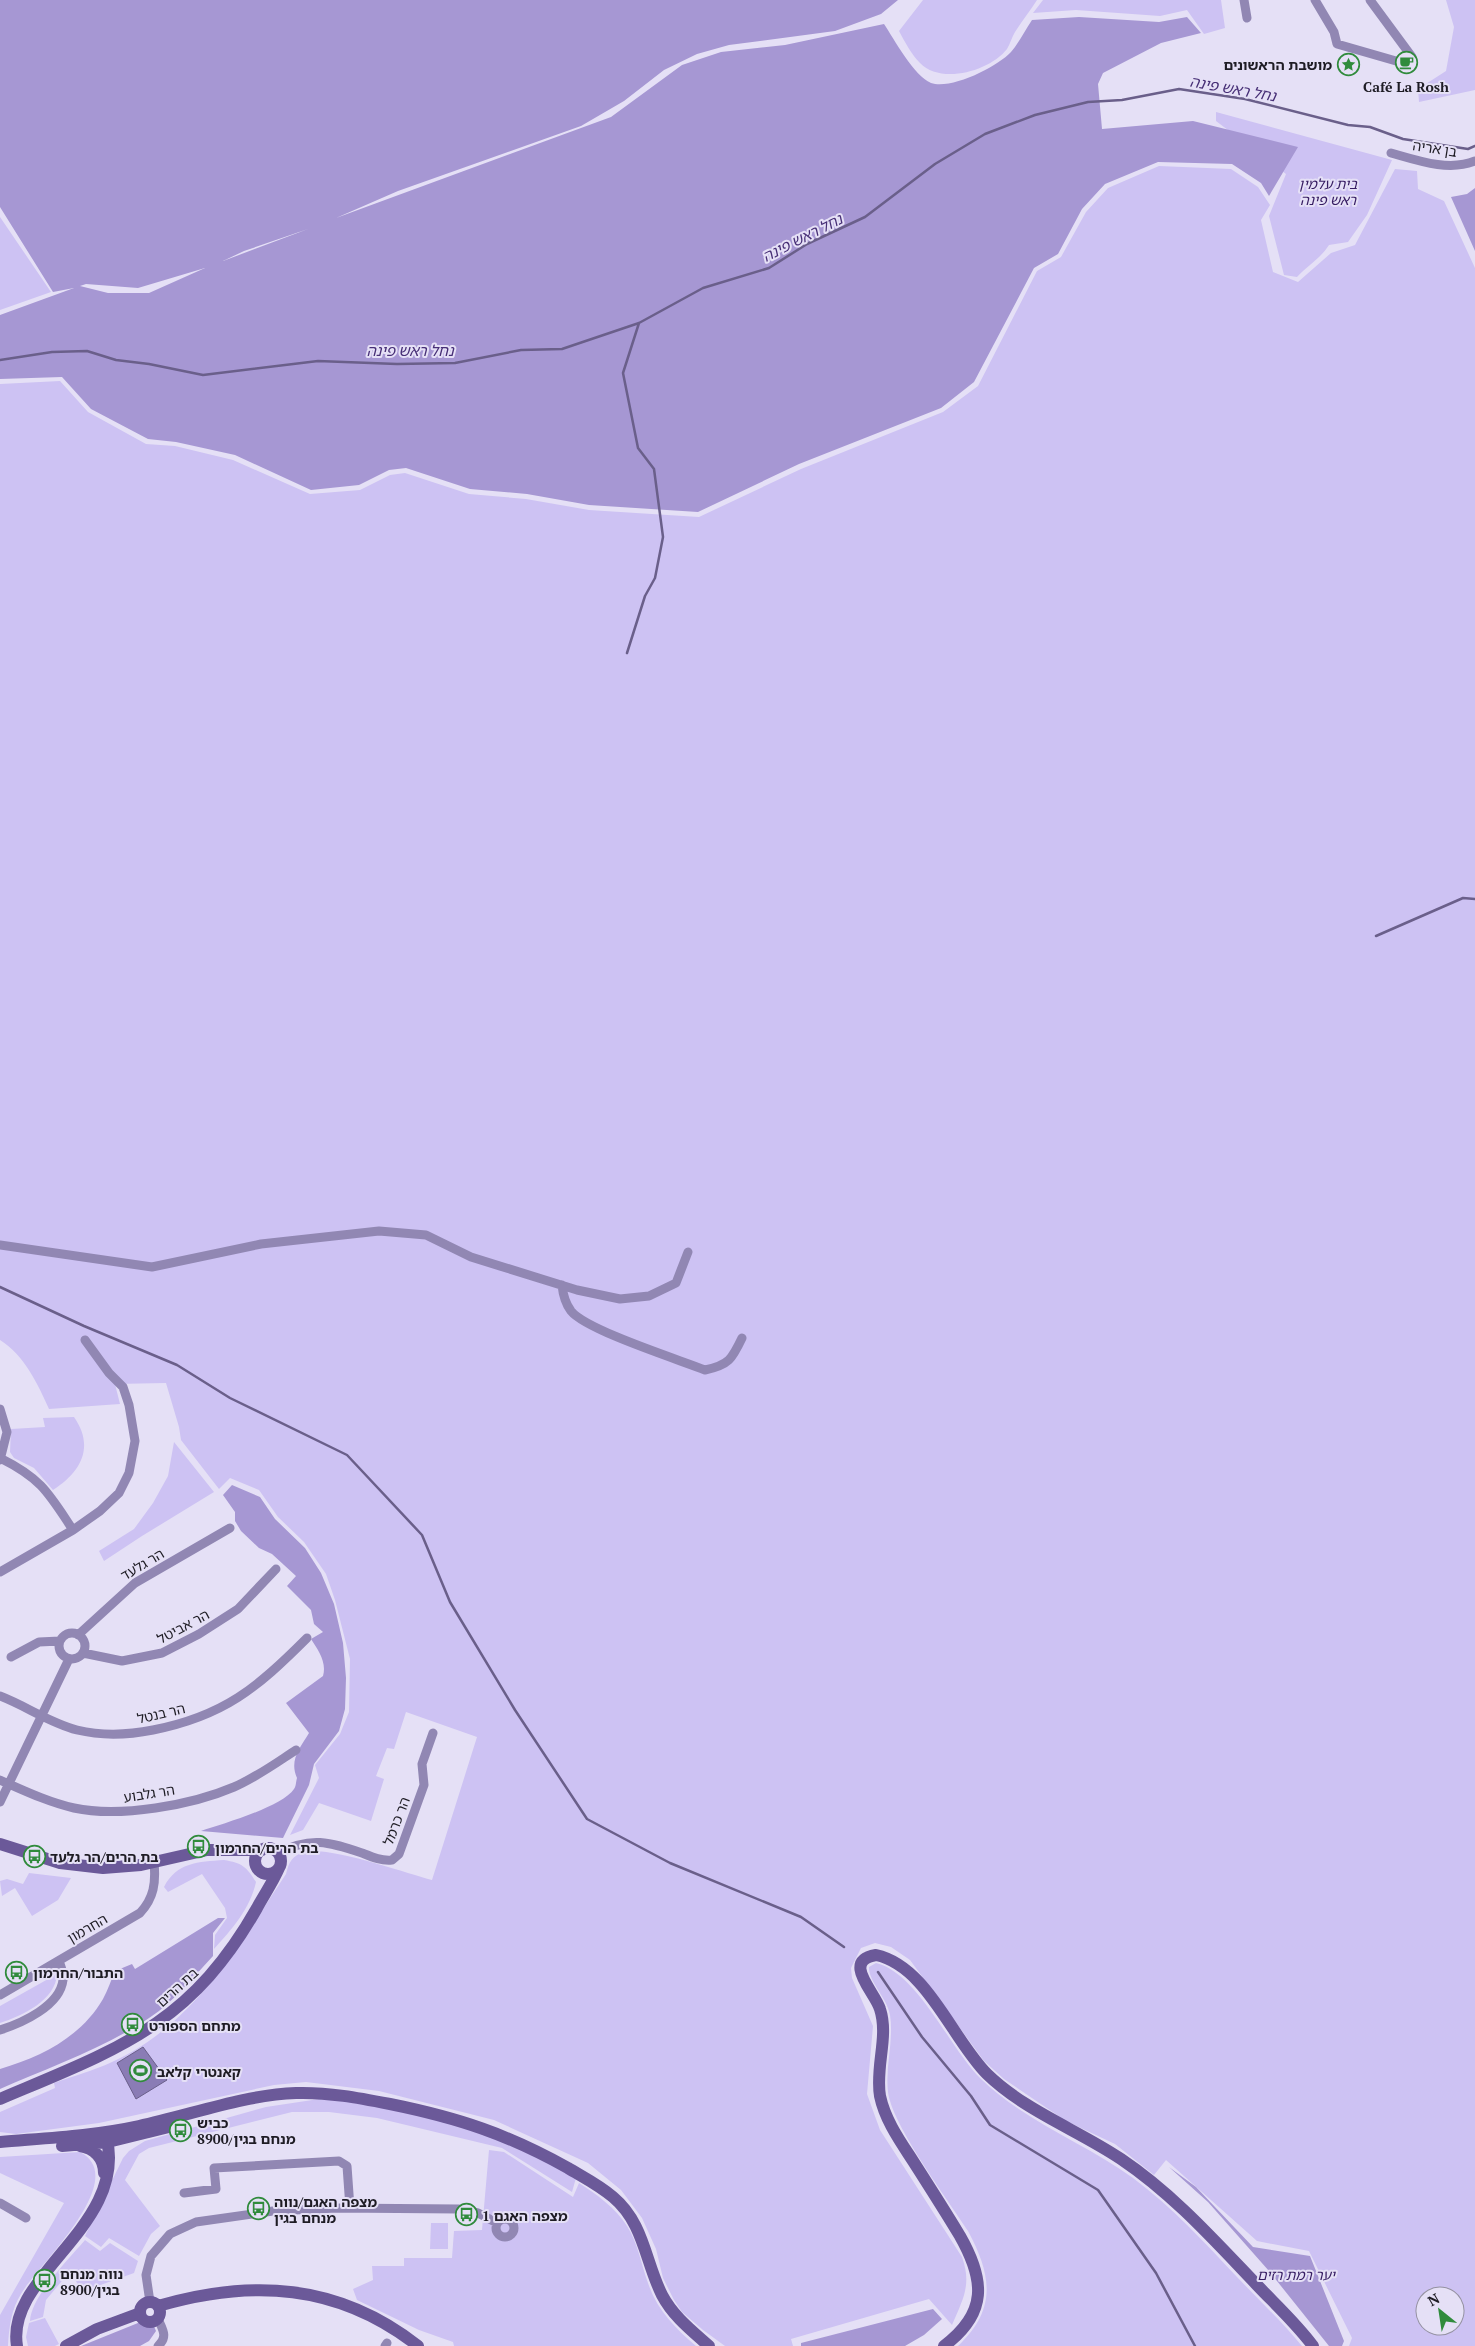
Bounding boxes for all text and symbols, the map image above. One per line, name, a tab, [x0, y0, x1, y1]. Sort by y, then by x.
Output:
cafe icon: Café La Rosh	[1394, 51, 1418, 75]
place icon: מושבת הראשונים	[1336, 52, 1360, 76]
place label: מושבת הראשונים	[1223, 55, 1332, 74]
water label: נחל ראש פינה	[1188, 71, 1279, 106]
place label: Café La Rosh	[1363, 77, 1449, 96]
street label: בן אריה	[1411, 135, 1459, 161]
park label: בית עלמין ראש פינה	[1299, 174, 1358, 209]
water label: נחל ראש פינה	[759, 208, 847, 266]
water label: נחל ראש פינה	[366, 340, 455, 360]
street label: הר גלעד	[117, 1544, 167, 1584]
street label: הר אביטל	[154, 1604, 212, 1648]
street label: הר בנטל	[135, 1698, 187, 1728]
street label: הר גלבוע	[122, 1780, 176, 1806]
street label: הר כרמל	[378, 1794, 414, 1848]
bus stop icon: בת הרים/החרמון	[187, 1835, 211, 1859]
place label: בת הרים/החרמון	[215, 1838, 319, 1857]
bus stop icon: בת הרים/הר גלעד	[22, 1844, 46, 1868]
place label: בת הרים/הר גלעד	[50, 1847, 159, 1866]
street label: החרמון	[63, 1909, 111, 1947]
bus stop icon: התבור/החרמון	[5, 1960, 29, 1984]
place label: התבור/החרמון	[33, 1963, 123, 1982]
street label: בת הרים	[152, 1963, 202, 2011]
bus stop icon: מתחם הספורט	[121, 2013, 145, 2037]
place label: מתחם הספורט	[149, 2016, 241, 2035]
sports icon: קאנטרי קלאב	[129, 2059, 153, 2083]
place label: קאנטרי קלאב	[157, 2062, 241, 2081]
place label: כביש 8900/מנחם בגין	[197, 2113, 296, 2148]
bus stop icon: כביש 8900/מנחם בגין	[169, 2118, 193, 2142]
place label: מצפה האגם/נווה מנחם בגין	[274, 2192, 377, 2227]
bus stop icon: מצפה האגם/נווה מנחם בגין	[246, 2197, 270, 2221]
bus stop icon: מצפה האגם 1	[454, 2203, 478, 2227]
place label: מצפה האגם 1	[482, 2206, 568, 2225]
place label: נווה מנחם בגין/8900	[60, 2264, 123, 2299]
park label: יער רמת רזים	[1257, 2265, 1337, 2284]
bus stop icon: נווה מנחם בגין/8900	[32, 2269, 56, 2293]
north arrow	[1415, 2286, 1465, 2336]
text: N	[1424, 2288, 1443, 2310]

